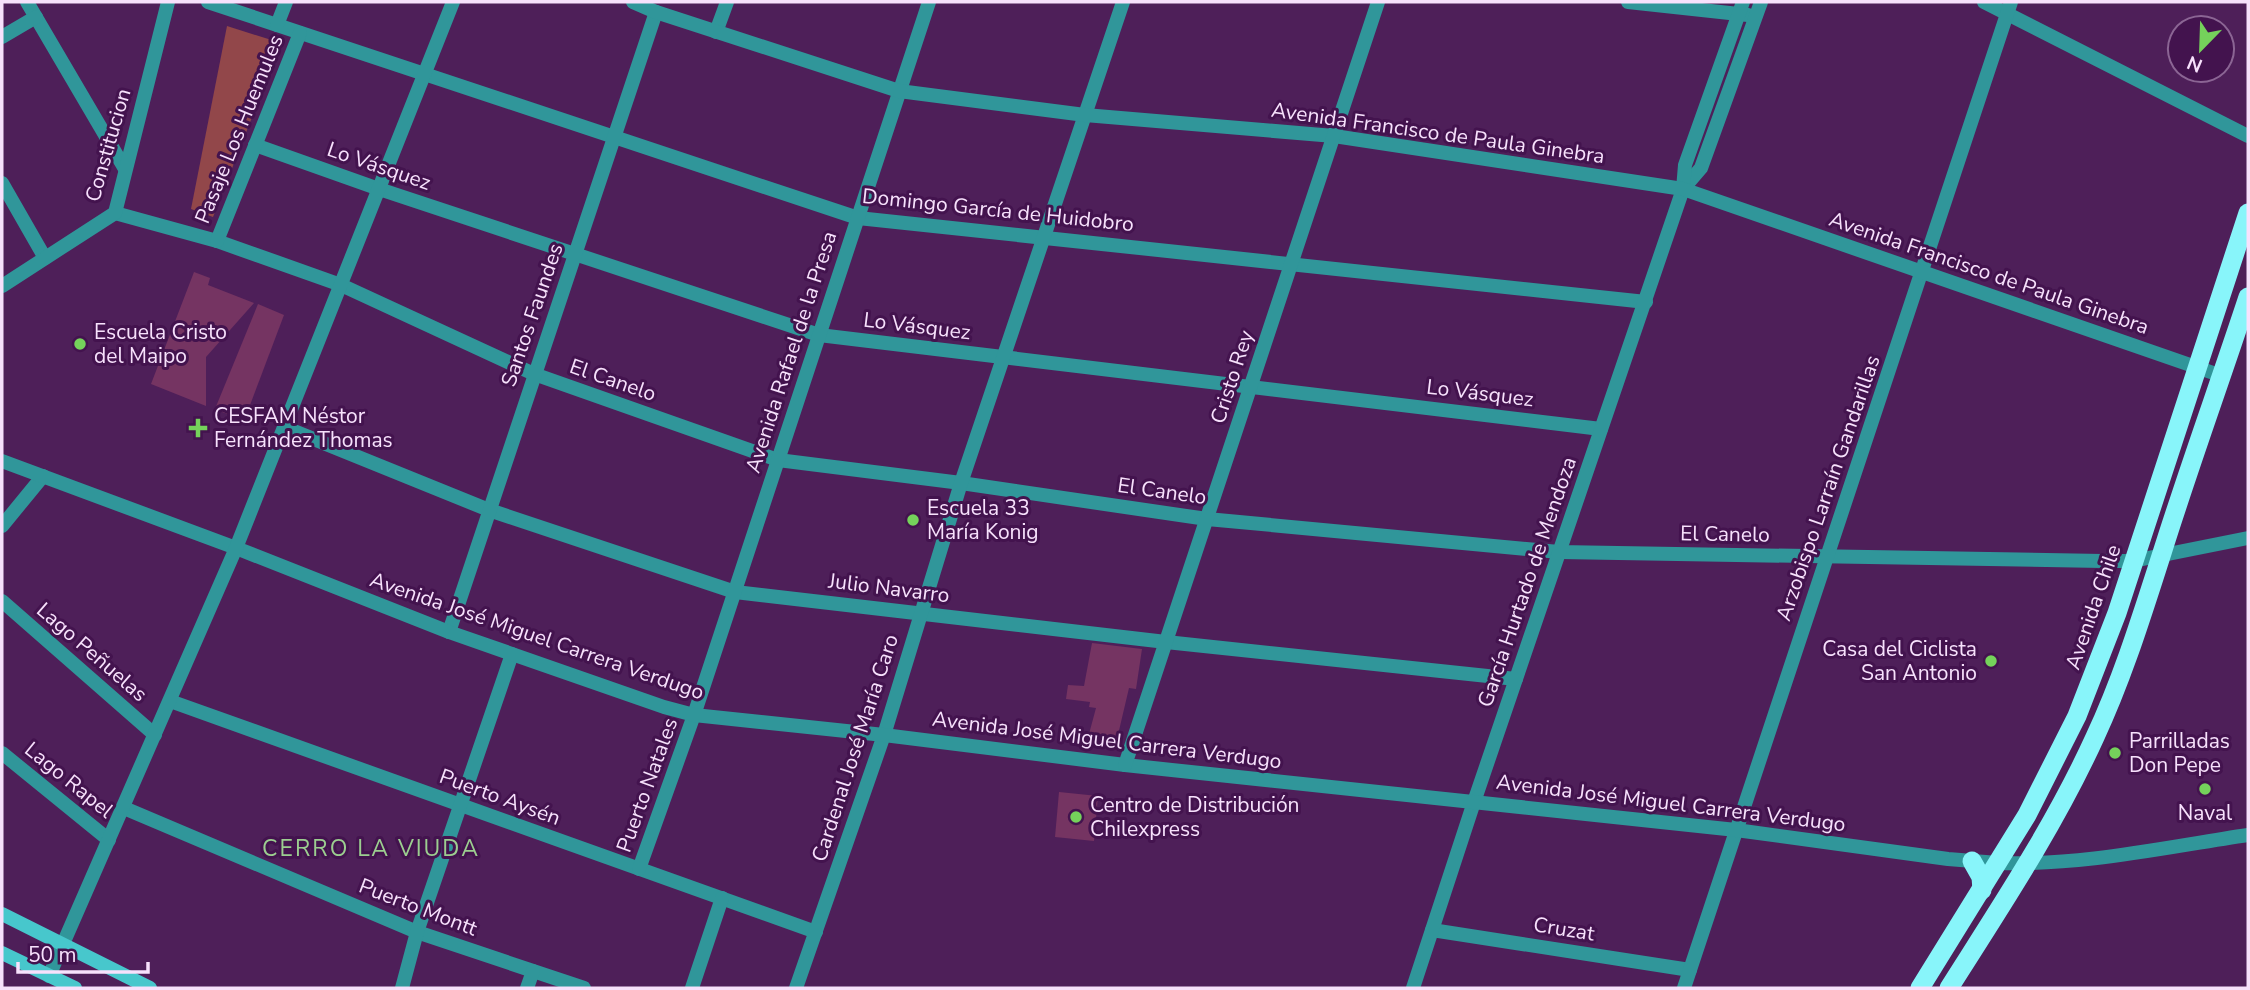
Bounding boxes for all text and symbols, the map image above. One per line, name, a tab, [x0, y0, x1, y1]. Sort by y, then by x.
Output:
north arrow	[2166, 14, 2236, 84]
street label: Pasaje Los Huemules	[188, 30, 290, 228]
text: N	[2183, 49, 2206, 78]
street label: Constitucion	[78, 85, 138, 205]
street label: Avenida Francisco de Paula Ginebra	[1269, 96, 1607, 170]
street label: Lo Vásquez	[324, 135, 435, 197]
street label: Domingo García de Huidobro	[861, 182, 1135, 238]
street label: Avenida Francisco de Paula Ginebra	[1825, 205, 2153, 341]
street label: Avenida Rafael de la Presa	[739, 228, 843, 476]
street label: Santos Faundes	[494, 240, 570, 390]
street label: Lo Vásquez	[862, 306, 972, 346]
place label: Escuela Cristo del Maipo	[94, 318, 227, 370]
street label: Cristo Rey	[1204, 327, 1260, 427]
marker: Escuela Cristo del Maipo	[72, 336, 88, 352]
street label: Arzobispo Larraín Gandarillas	[1769, 351, 1887, 625]
street label: El Canelo	[566, 352, 660, 408]
street label: Lo Vásquez	[1425, 373, 1535, 413]
place label: CESFAM Néstor Fernández Thomas	[214, 402, 393, 454]
marker: CESFAM Néstor Fernández Thomas	[188, 418, 208, 438]
street label: García Hurtado de Mendoza	[1471, 453, 1583, 711]
street label: El Canelo	[1116, 471, 1208, 511]
place label: Escuela 33 María Konig	[927, 494, 1039, 546]
marker: Escuela 33 María Konig	[905, 512, 921, 528]
street label: El Canelo	[1680, 519, 1770, 549]
street label: Avenida Chile	[2059, 541, 2127, 673]
street label: Avenida José Miguel Carrera Verdugo	[366, 566, 708, 706]
street label: Julio Navarro	[826, 567, 951, 609]
street label: Lago Peñuelas	[31, 596, 153, 708]
street label: Cardenal José María Caro	[805, 631, 905, 865]
place label: Casa del Ciclista San Antonio	[1822, 635, 1977, 687]
marker: Casa del Ciclista San Antonio	[1983, 653, 1999, 669]
street label: Avenida José Miguel Carrera Verdugo	[931, 705, 1283, 775]
street label: Puerto Natales	[610, 714, 684, 856]
place label: Parrilladas Don Pepe	[2129, 727, 2230, 779]
street label: Lago Rapel	[19, 736, 120, 825]
marker: Parrilladas Don Pepe	[2107, 745, 2123, 761]
street label: Puerto Aysén	[436, 762, 564, 832]
street label: Avenida José Miguel Carrera Verdugo	[1495, 768, 1847, 838]
marker: Naval	[2197, 781, 2213, 797]
place label: Centro de Distribución Chilexpress	[1090, 791, 1300, 843]
place label: Naval	[2178, 799, 2233, 827]
marker: Centro de Distribución Chilexpress	[1068, 809, 1084, 825]
district label: CERRO LA VIUDA	[262, 833, 480, 864]
street label: Puerto Montt	[355, 872, 482, 943]
street label: Cruzat	[1531, 910, 1597, 948]
scale bar	[18, 930, 147, 974]
text: 50 m	[28, 941, 77, 969]

